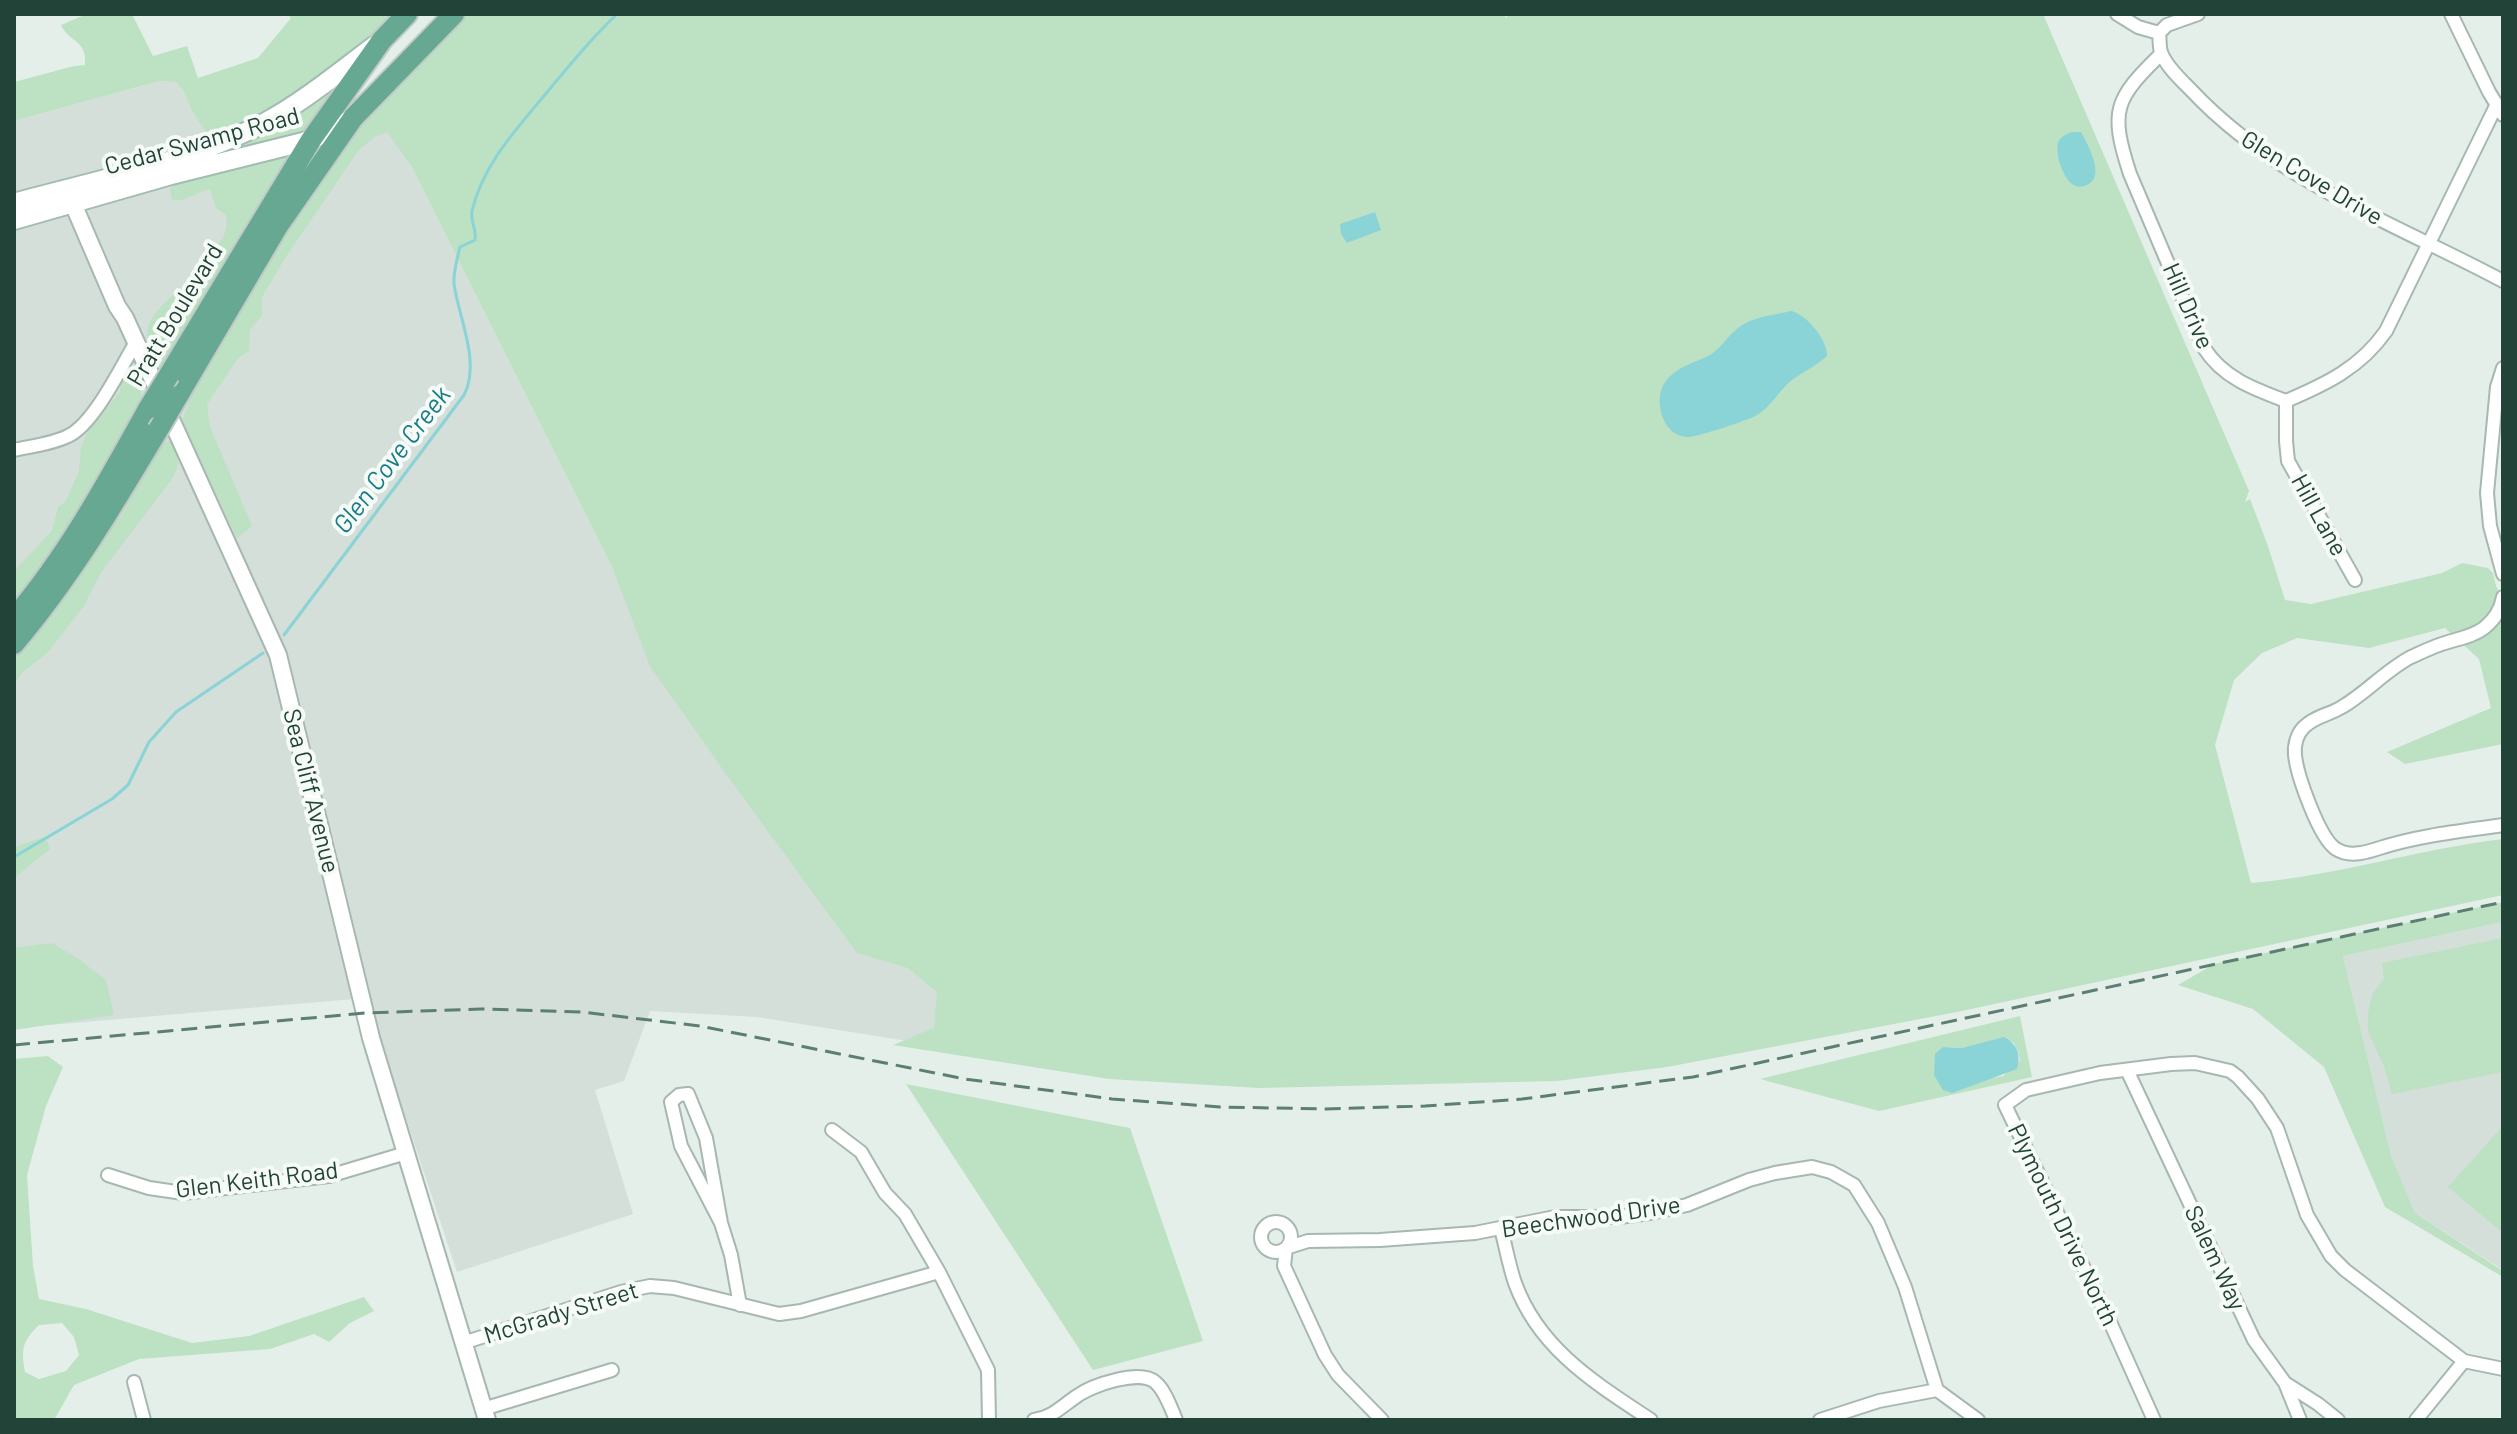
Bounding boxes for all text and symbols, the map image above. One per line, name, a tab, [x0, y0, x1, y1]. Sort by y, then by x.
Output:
street label: Cedar Swamp Road	[101, 101, 303, 181]
street label: Glen Cove Drive	[2236, 124, 2388, 232]
street label: Pratt Boulevard	[121, 238, 229, 392]
street label: Hill Drive	[2156, 259, 2220, 353]
water label: Glen Cove Creek	[327, 380, 457, 540]
street label: Hill Lane	[2285, 469, 2353, 561]
street label: Sea Cliff Avenue	[277, 706, 345, 876]
street label: Plymouth Drive North	[2002, 1119, 2124, 1331]
street label: Glen Keith Road	[174, 1156, 340, 1204]
street label: Beechwood Drive	[1500, 1190, 1682, 1244]
street label: Salem Way	[2178, 1201, 2252, 1315]
street label: McGrady Street	[480, 1276, 642, 1350]

